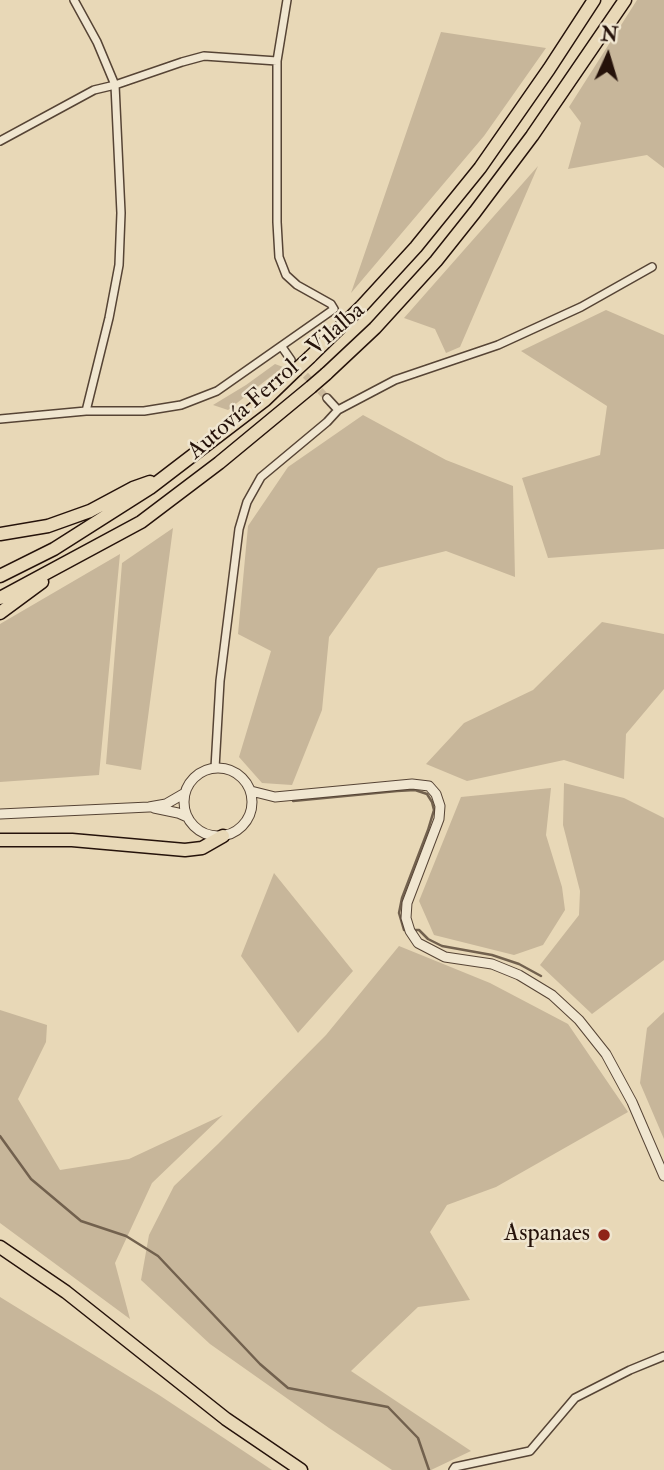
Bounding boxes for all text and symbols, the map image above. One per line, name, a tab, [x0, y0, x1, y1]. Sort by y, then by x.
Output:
north arrow	[573, 21, 643, 91]
text: N	[600, 22, 619, 48]
street label: Autovía Ferrol - Vilalba	[183, 297, 371, 467]
place label: Aspanaes	[504, 1221, 590, 1249]
marker: Aspanaes	[596, 1227, 612, 1243]

